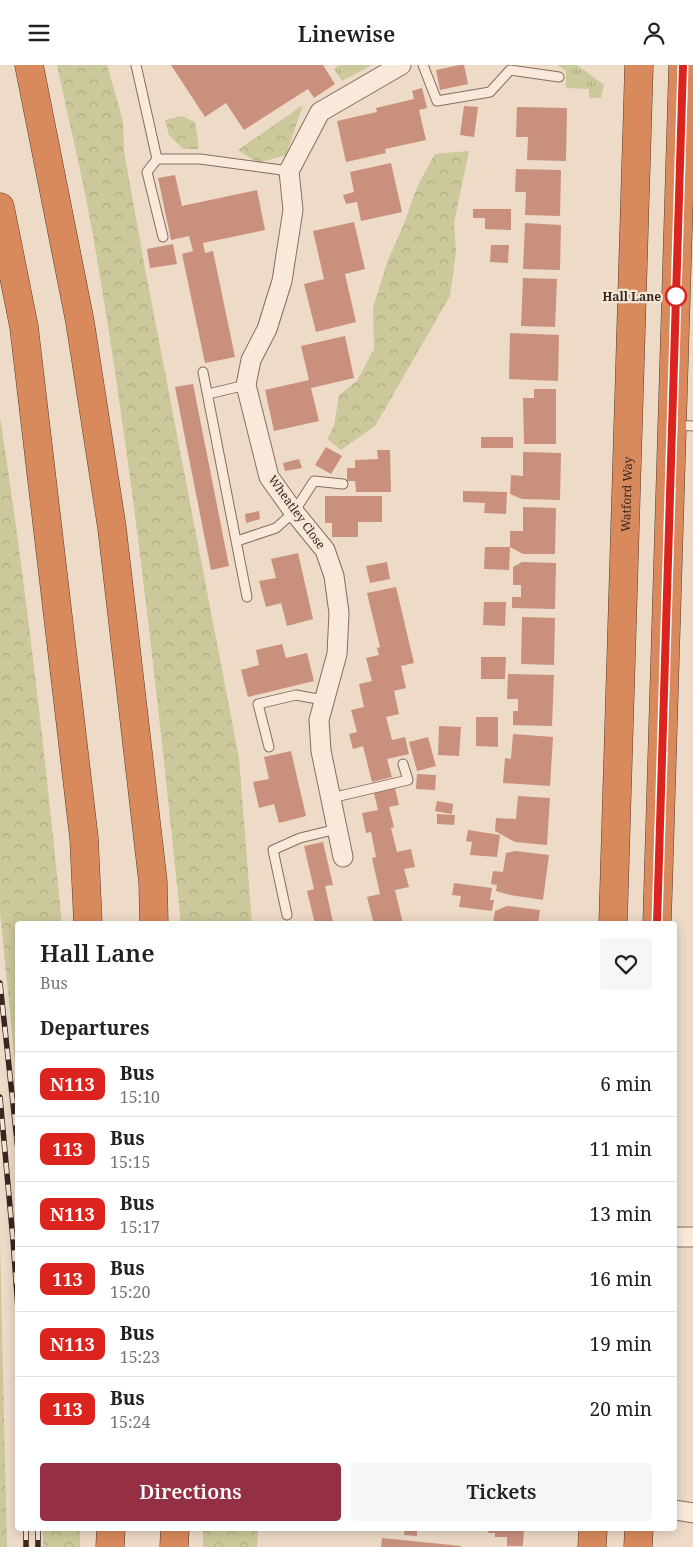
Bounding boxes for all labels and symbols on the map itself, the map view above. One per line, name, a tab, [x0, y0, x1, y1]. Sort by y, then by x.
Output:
marker: Hall Lane	[665, 285, 687, 307]
place label: Hall Lane	[602, 288, 661, 305]
street label: Watford Way	[616, 456, 636, 532]
street label: Wheatley Close	[264, 472, 330, 552]

